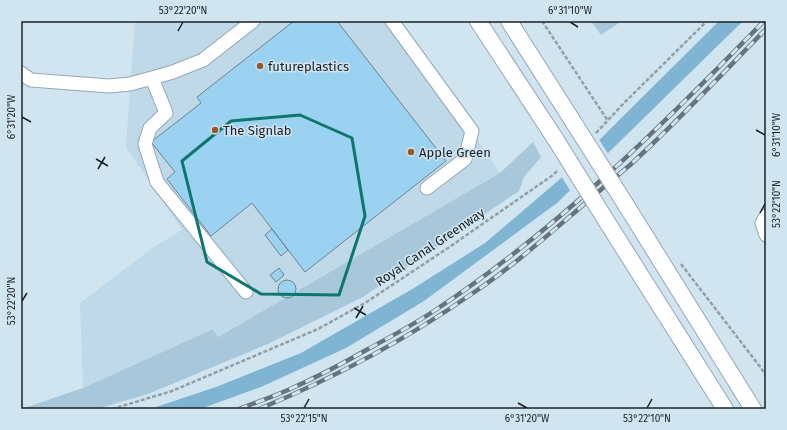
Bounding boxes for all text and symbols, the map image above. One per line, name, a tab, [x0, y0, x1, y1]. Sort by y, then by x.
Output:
text: 53°22'20"N	[159, 5, 207, 17]
text: 6°31'10"W	[548, 5, 593, 17]
place label: futureplastics	[268, 59, 349, 74]
marker: futureplastics	[255, 61, 265, 71]
text: 6°31'20"W	[6, 94, 18, 139]
text: 6°31'10"W	[771, 112, 783, 157]
place label: The Signlab	[223, 123, 292, 138]
marker: The Signlab	[210, 125, 220, 135]
place label: Apple Green	[419, 145, 491, 160]
marker: Apple Green	[406, 147, 416, 157]
text: 53°22'10"N	[771, 180, 783, 228]
street label: Royal Canal Greenway	[372, 204, 488, 289]
text: 53°22'20"N	[6, 277, 18, 325]
text: 53°22'15"N	[280, 413, 328, 425]
text: 6°31'20"W	[505, 413, 550, 425]
text: 53°22'10"N	[623, 413, 671, 425]

